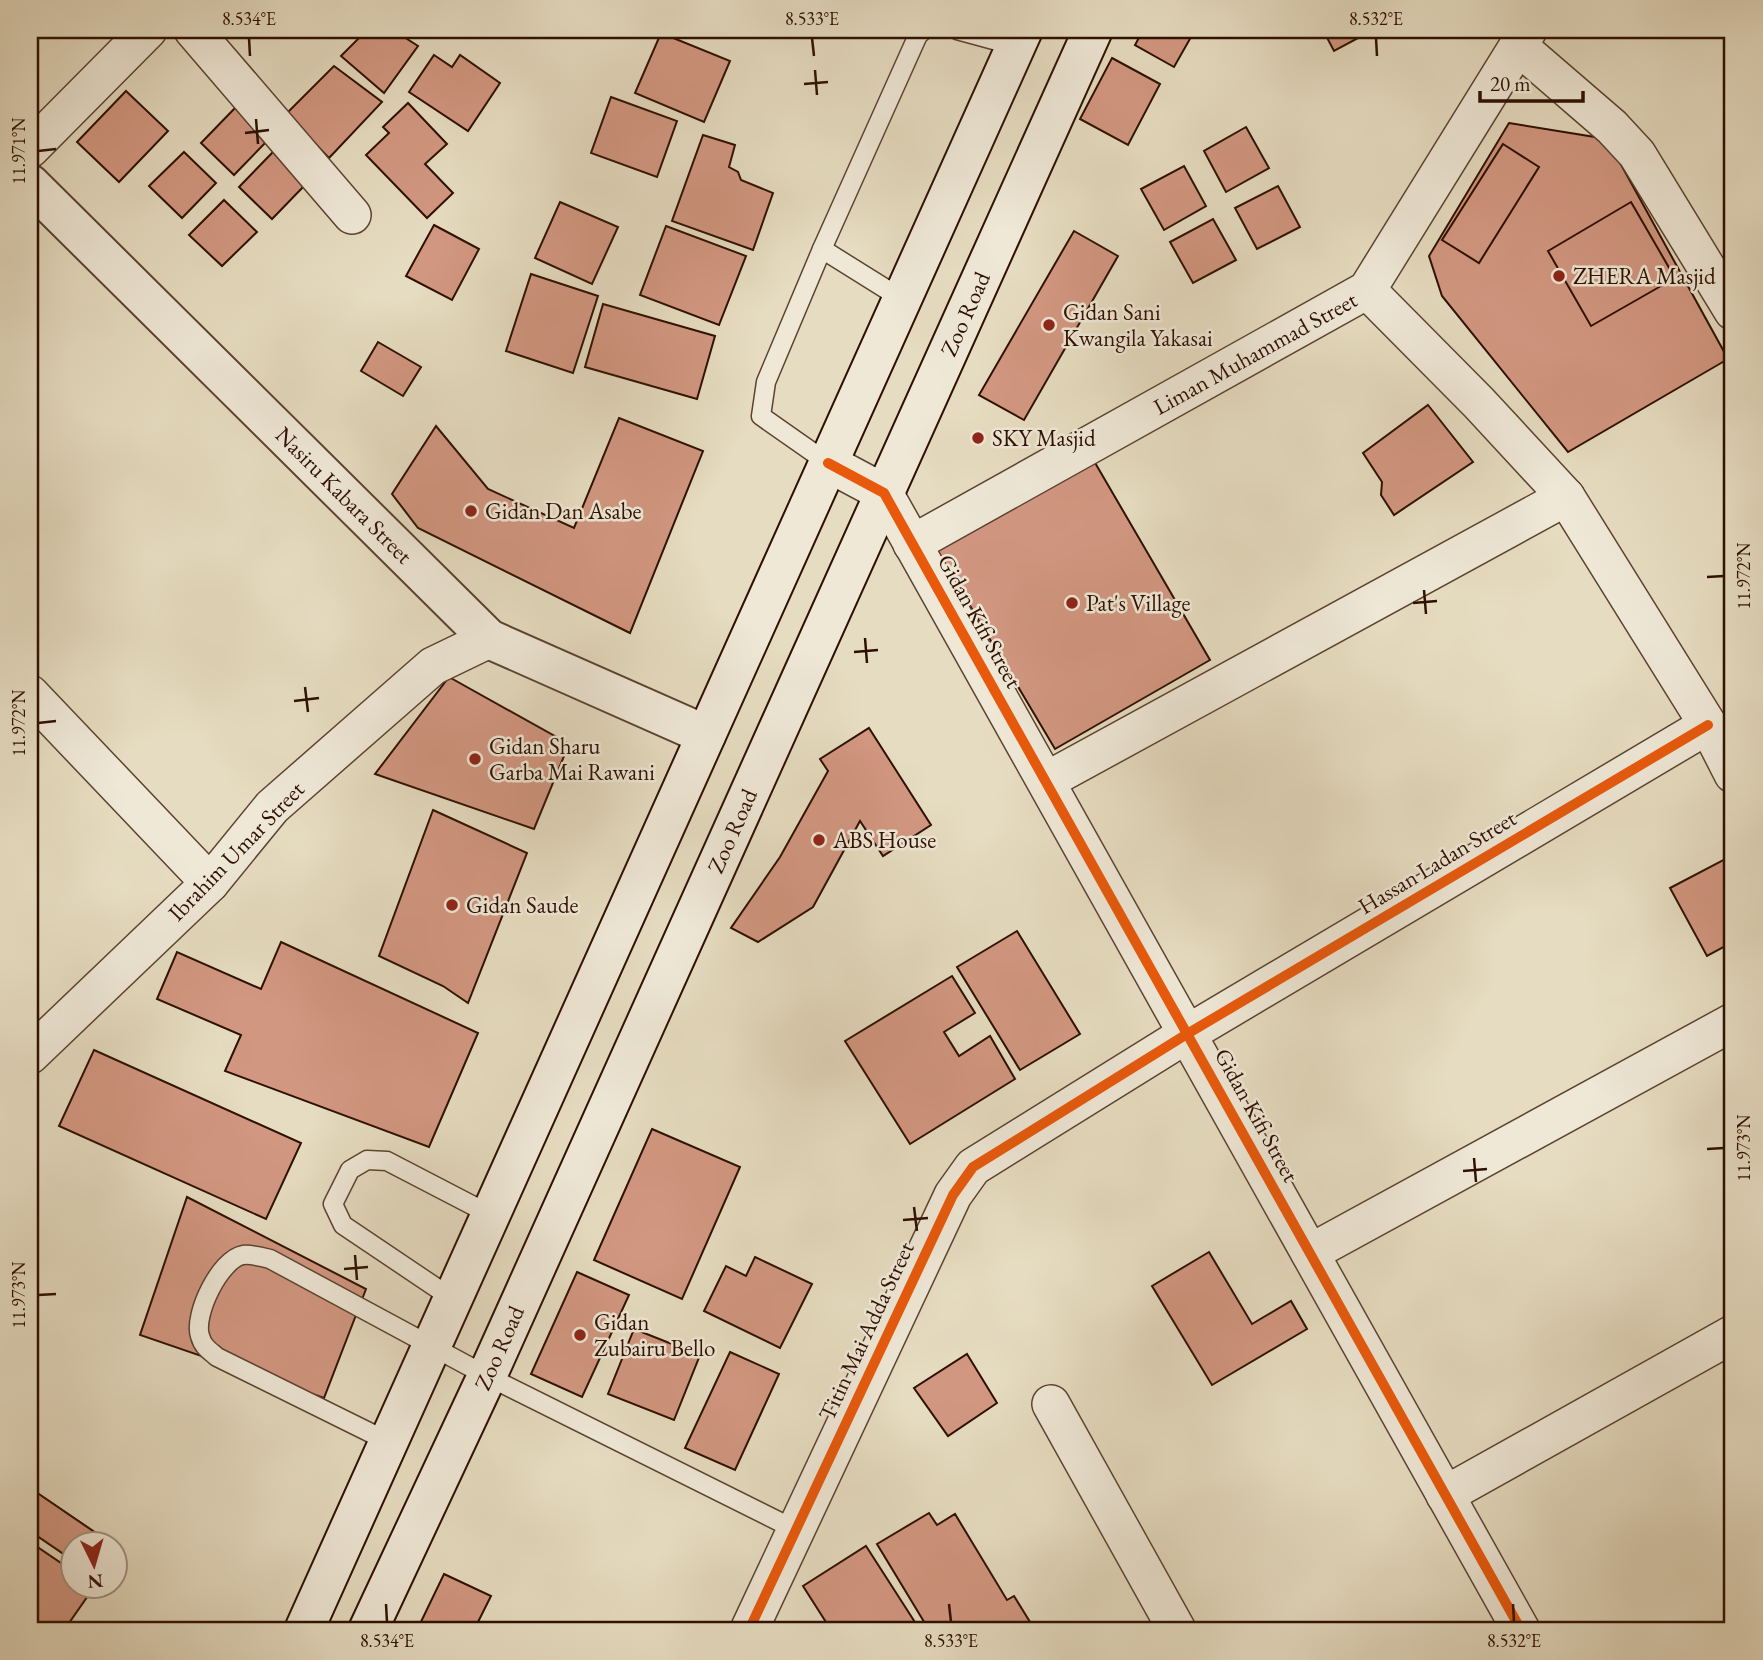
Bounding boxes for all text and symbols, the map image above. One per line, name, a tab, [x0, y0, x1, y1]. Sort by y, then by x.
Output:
text: 8.534°E	[222, 7, 276, 30]
text: 8.533°E	[785, 7, 839, 30]
text: 8.532°E	[1349, 7, 1403, 30]
scale bar	[1480, 60, 1583, 104]
text: 20 m	[1490, 70, 1531, 97]
text: 11.971°N	[7, 117, 30, 184]
place label: ZHERA Masjid	[1573, 261, 1716, 291]
street label: Zoo Road	[933, 267, 997, 361]
marker: ZHERA Masjid	[1551, 268, 1567, 284]
street label: Liman Muhammad Street	[1148, 284, 1363, 422]
place label: Gidan Sani Kwangila Yakasai	[1063, 297, 1213, 353]
marker: Gidan Sani Kwangila Yakasai	[1041, 317, 1057, 333]
street label: Nasiru Kabara Street	[269, 420, 420, 571]
place label: SKY Masjid	[992, 423, 1096, 453]
marker: SKY Masjid	[970, 430, 986, 446]
place label: Gidan Dan Asabe	[485, 496, 642, 526]
marker: Gidan Dan Asabe	[463, 503, 479, 519]
text: 11.972°N	[1732, 542, 1755, 609]
street label: Gidan Kifi Street	[931, 549, 1029, 694]
place label: Pat's Village	[1086, 588, 1190, 618]
marker: Pat's Village	[1064, 595, 1080, 611]
text: 11.972°N	[7, 689, 30, 756]
place label: Gidan Sharu Garba Mai Rawani	[489, 731, 655, 787]
marker: Gidan Sharu Garba Mai Rawani	[467, 751, 483, 767]
street label: Ibrahim Umar Street	[162, 774, 311, 927]
street label: Zoo Road	[700, 784, 764, 878]
street label: Hassan Ladan Street	[1352, 803, 1522, 921]
place label: ABS House	[832, 825, 936, 855]
marker: ABS House	[811, 832, 827, 848]
place label: Gidan Saude	[466, 890, 579, 920]
marker: Gidan Saude	[444, 897, 460, 913]
street label: Gidan Kifi Street	[1208, 1043, 1306, 1188]
text: 11.973°N	[1732, 1114, 1755, 1181]
street label: Titin Mai Adda Street	[811, 1236, 921, 1425]
text: 11.973°N	[7, 1261, 30, 1328]
street label: Zoo Road	[467, 1301, 531, 1395]
place label: Gidan Zubairu Bello	[594, 1307, 716, 1363]
marker: Gidan Zubairu Bello	[572, 1327, 588, 1343]
north arrow	[60, 1530, 130, 1600]
text: N	[86, 1568, 104, 1595]
text: 8.534°E	[360, 1629, 414, 1652]
text: 8.533°E	[924, 1629, 978, 1652]
text: 8.532°E	[1487, 1629, 1541, 1652]

